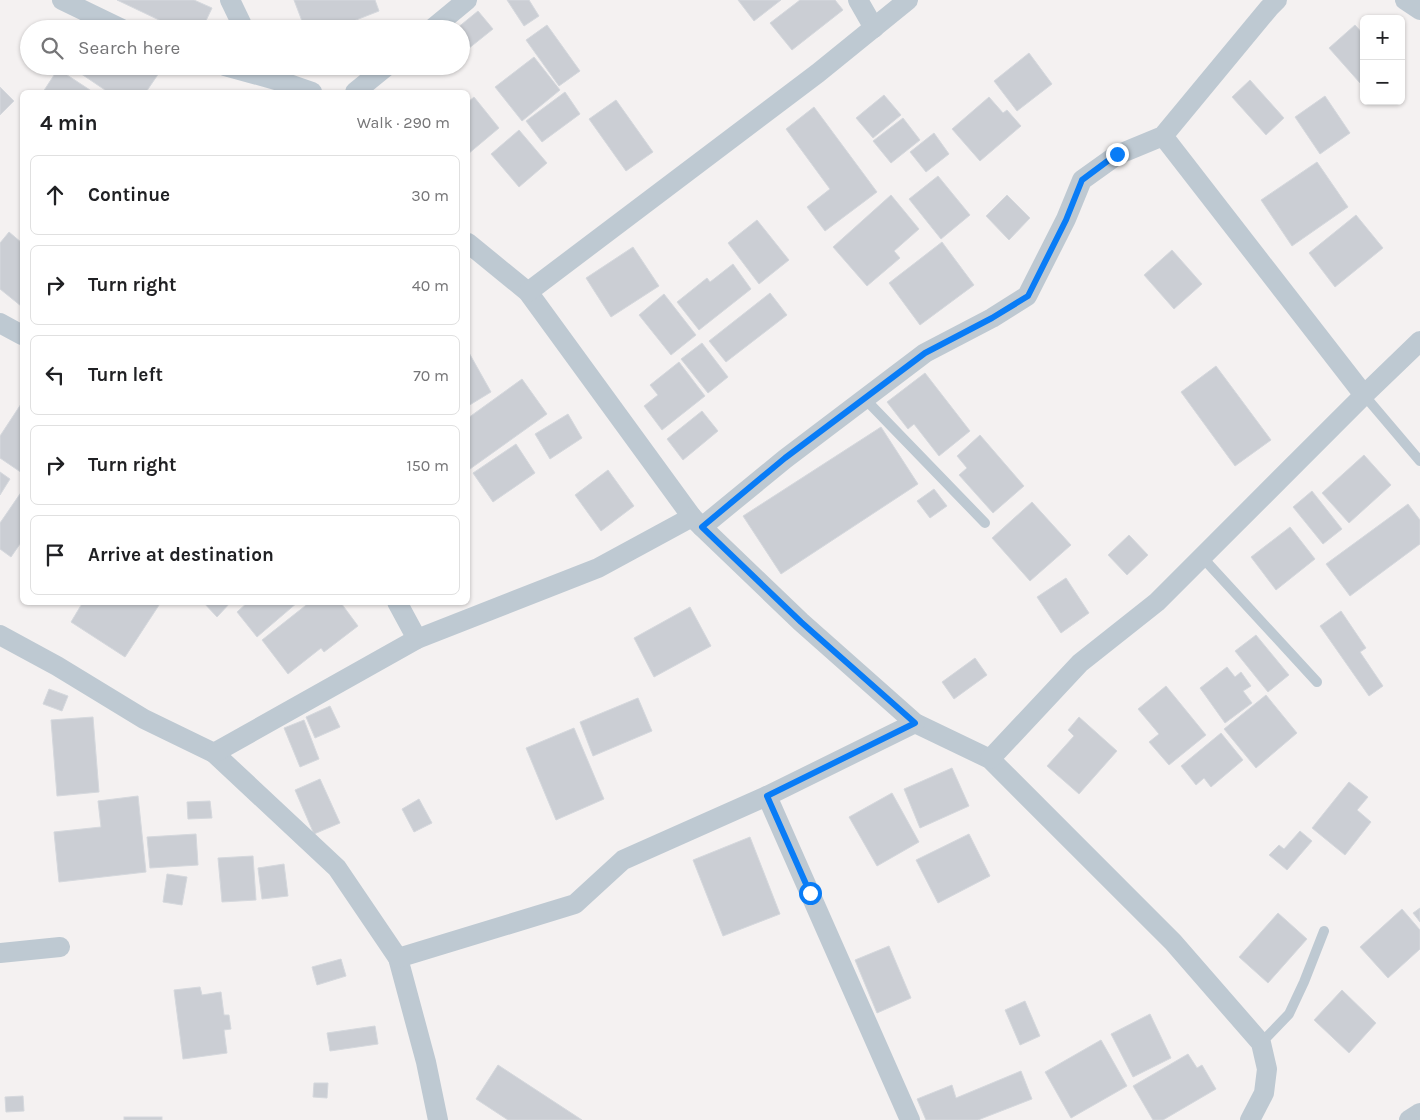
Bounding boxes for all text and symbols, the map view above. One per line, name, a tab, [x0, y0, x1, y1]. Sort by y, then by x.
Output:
map controls	[1360, 15, 1405, 105]
button: +	[1360, 15, 1405, 60]
search box	[20, 20, 470, 75]
icon: search	[38, 34, 66, 62]
text: Search here	[78, 37, 180, 59]
button: −	[1360, 60, 1405, 105]
text: 4 min	[40, 111, 98, 135]
text: Walk · 290 m	[357, 113, 450, 132]
route end	[1106, 143, 1129, 166]
icon: ahead	[41, 181, 69, 209]
text: Continue	[88, 184, 170, 206]
text: 30 m	[411, 186, 449, 205]
icon: right	[41, 271, 69, 299]
text: Turn right	[88, 274, 177, 296]
text: 40 m	[412, 276, 449, 295]
icon: left	[41, 361, 69, 389]
text: Turn left	[88, 364, 163, 386]
text: 70 m	[413, 366, 449, 385]
icon: right	[41, 451, 69, 479]
text: Turn right	[88, 454, 177, 476]
text: 150 m	[406, 456, 449, 475]
icon: arrive	[41, 541, 69, 569]
text: Arrive at destination	[88, 544, 274, 566]
route start	[799, 882, 822, 905]

